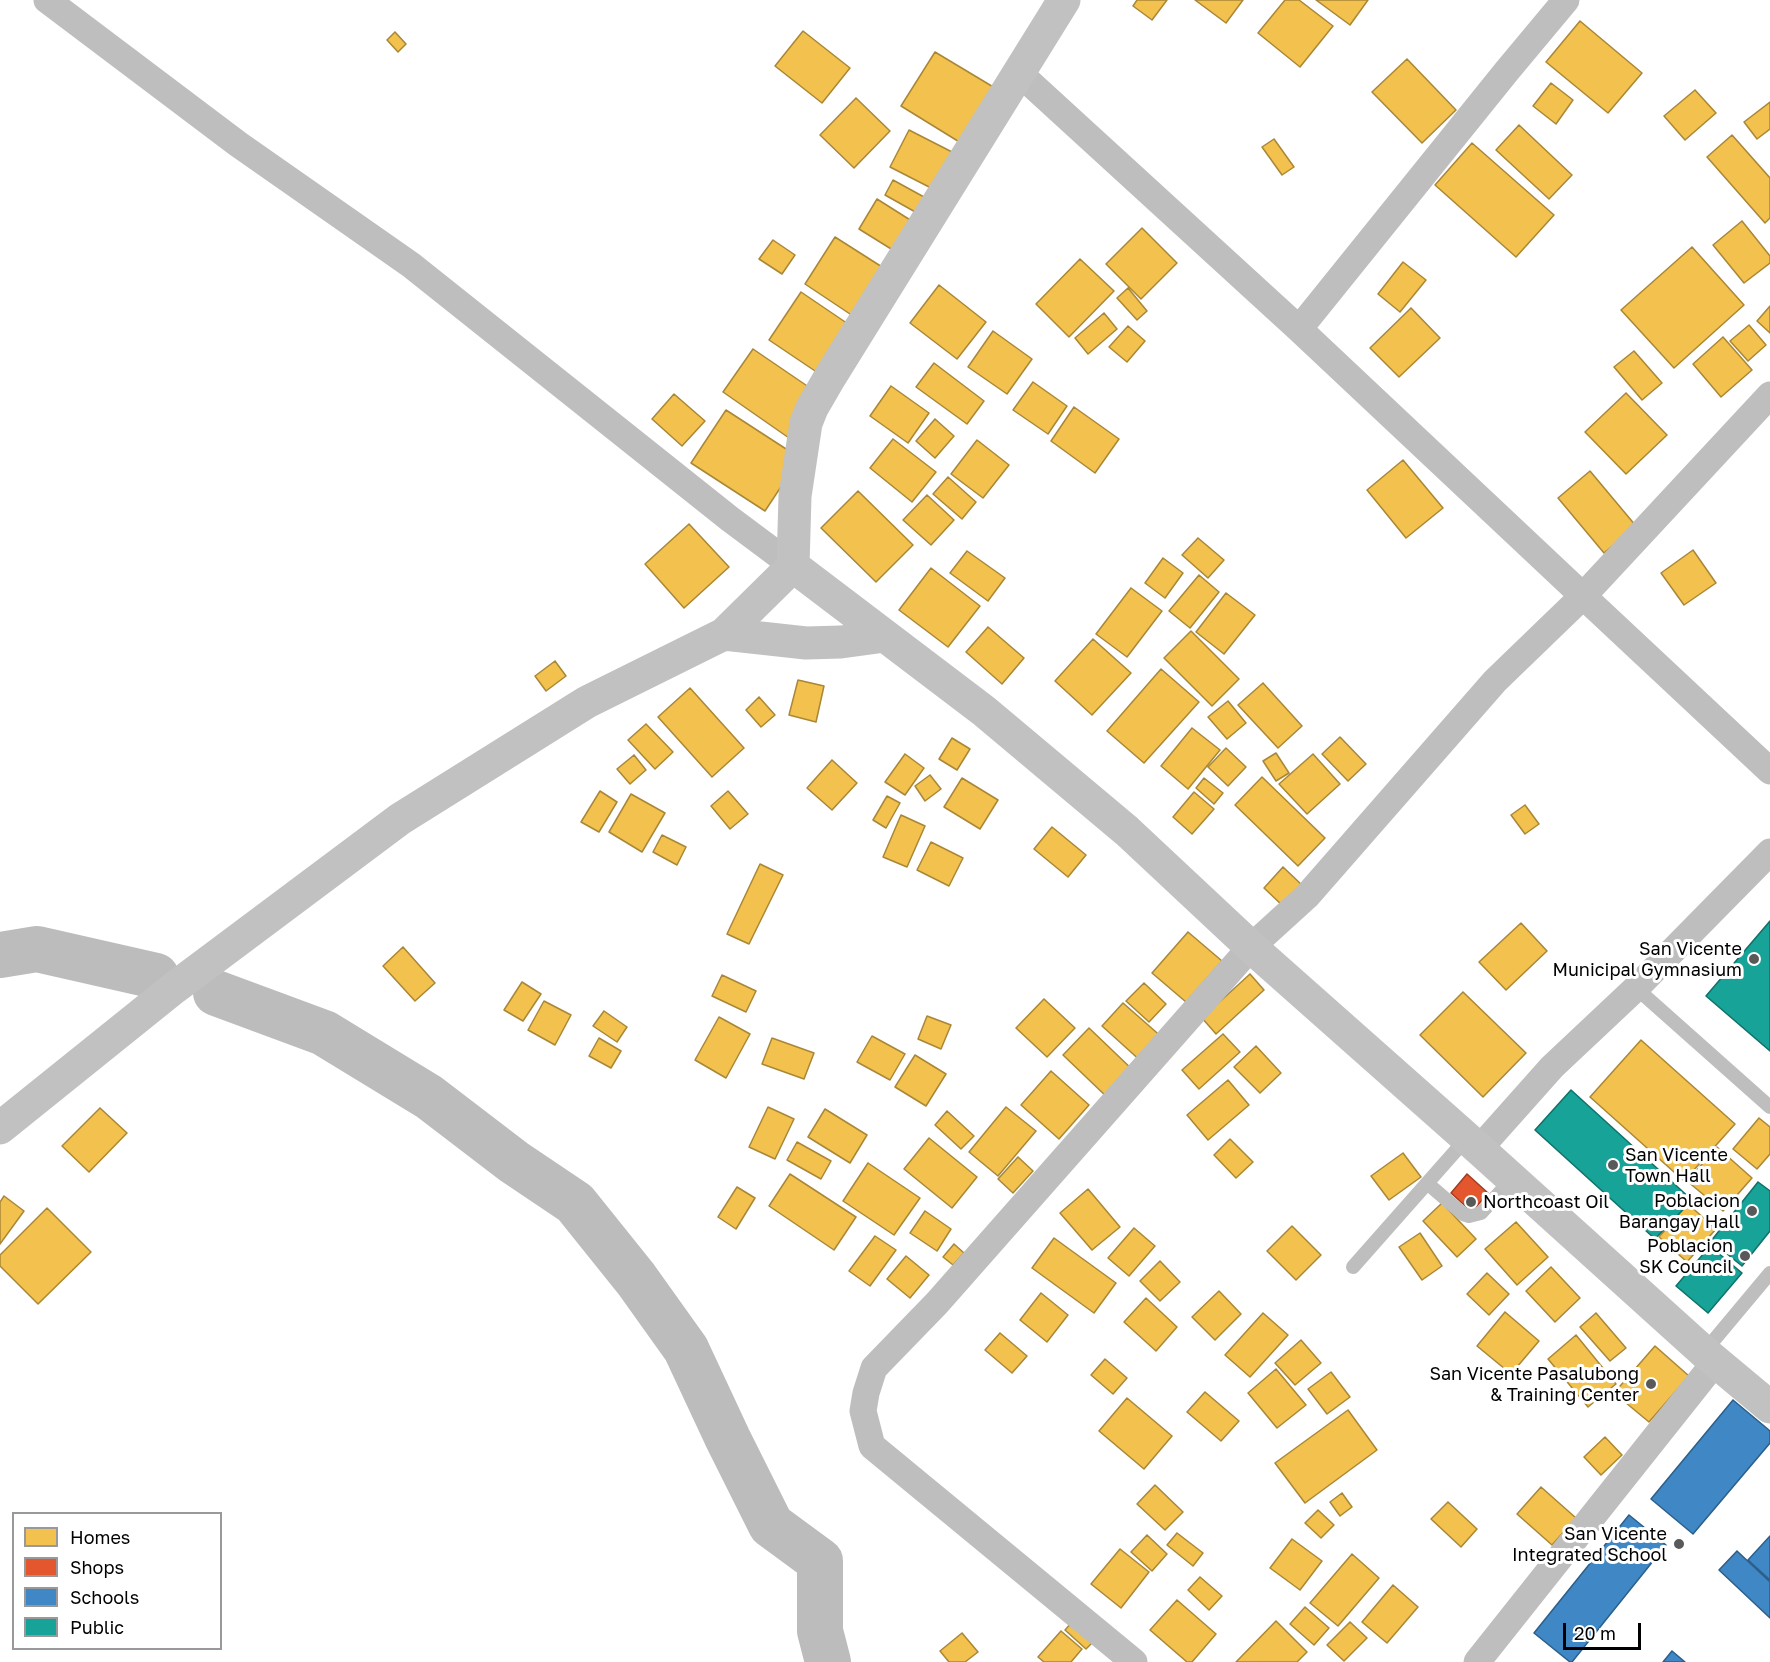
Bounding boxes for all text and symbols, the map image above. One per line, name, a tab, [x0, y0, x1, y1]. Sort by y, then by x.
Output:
place label: San Vicente Municipal Gymnasium	[1552, 938, 1742, 980]
marker: San Vicente Municipal Gymnasium	[1747, 952, 1761, 966]
place label: San Vicente Town Hall	[1625, 1144, 1728, 1186]
marker: San Vicente Town Hall	[1606, 1158, 1620, 1172]
place label: Poblacion Barangay Hall	[1619, 1190, 1740, 1232]
place label: Northcoast Oil	[1483, 1191, 1609, 1213]
marker: Northcoast Oil	[1464, 1195, 1478, 1209]
marker: Poblacion Barangay Hall	[1745, 1204, 1759, 1218]
place label: Poblacion SK Council	[1639, 1235, 1733, 1278]
marker: Poblacion SK Council	[1738, 1249, 1752, 1263]
place label: San Vicente Pasalubong & Training Center	[1429, 1363, 1639, 1406]
marker: San Vicente Pasalubong & Training Center	[1644, 1377, 1658, 1391]
legend	[12, 1512, 222, 1650]
place label: San Vicente Integrated School	[1512, 1523, 1667, 1565]
text: Homes	[70, 1526, 130, 1548]
marker: San Vicente Integrated School	[1672, 1537, 1686, 1551]
text: Shops	[70, 1556, 124, 1578]
text: Schools	[70, 1586, 139, 1608]
scale bar	[1566, 1611, 1644, 1649]
text: Public	[70, 1616, 124, 1638]
text: 20 m	[1574, 1622, 1616, 1644]

